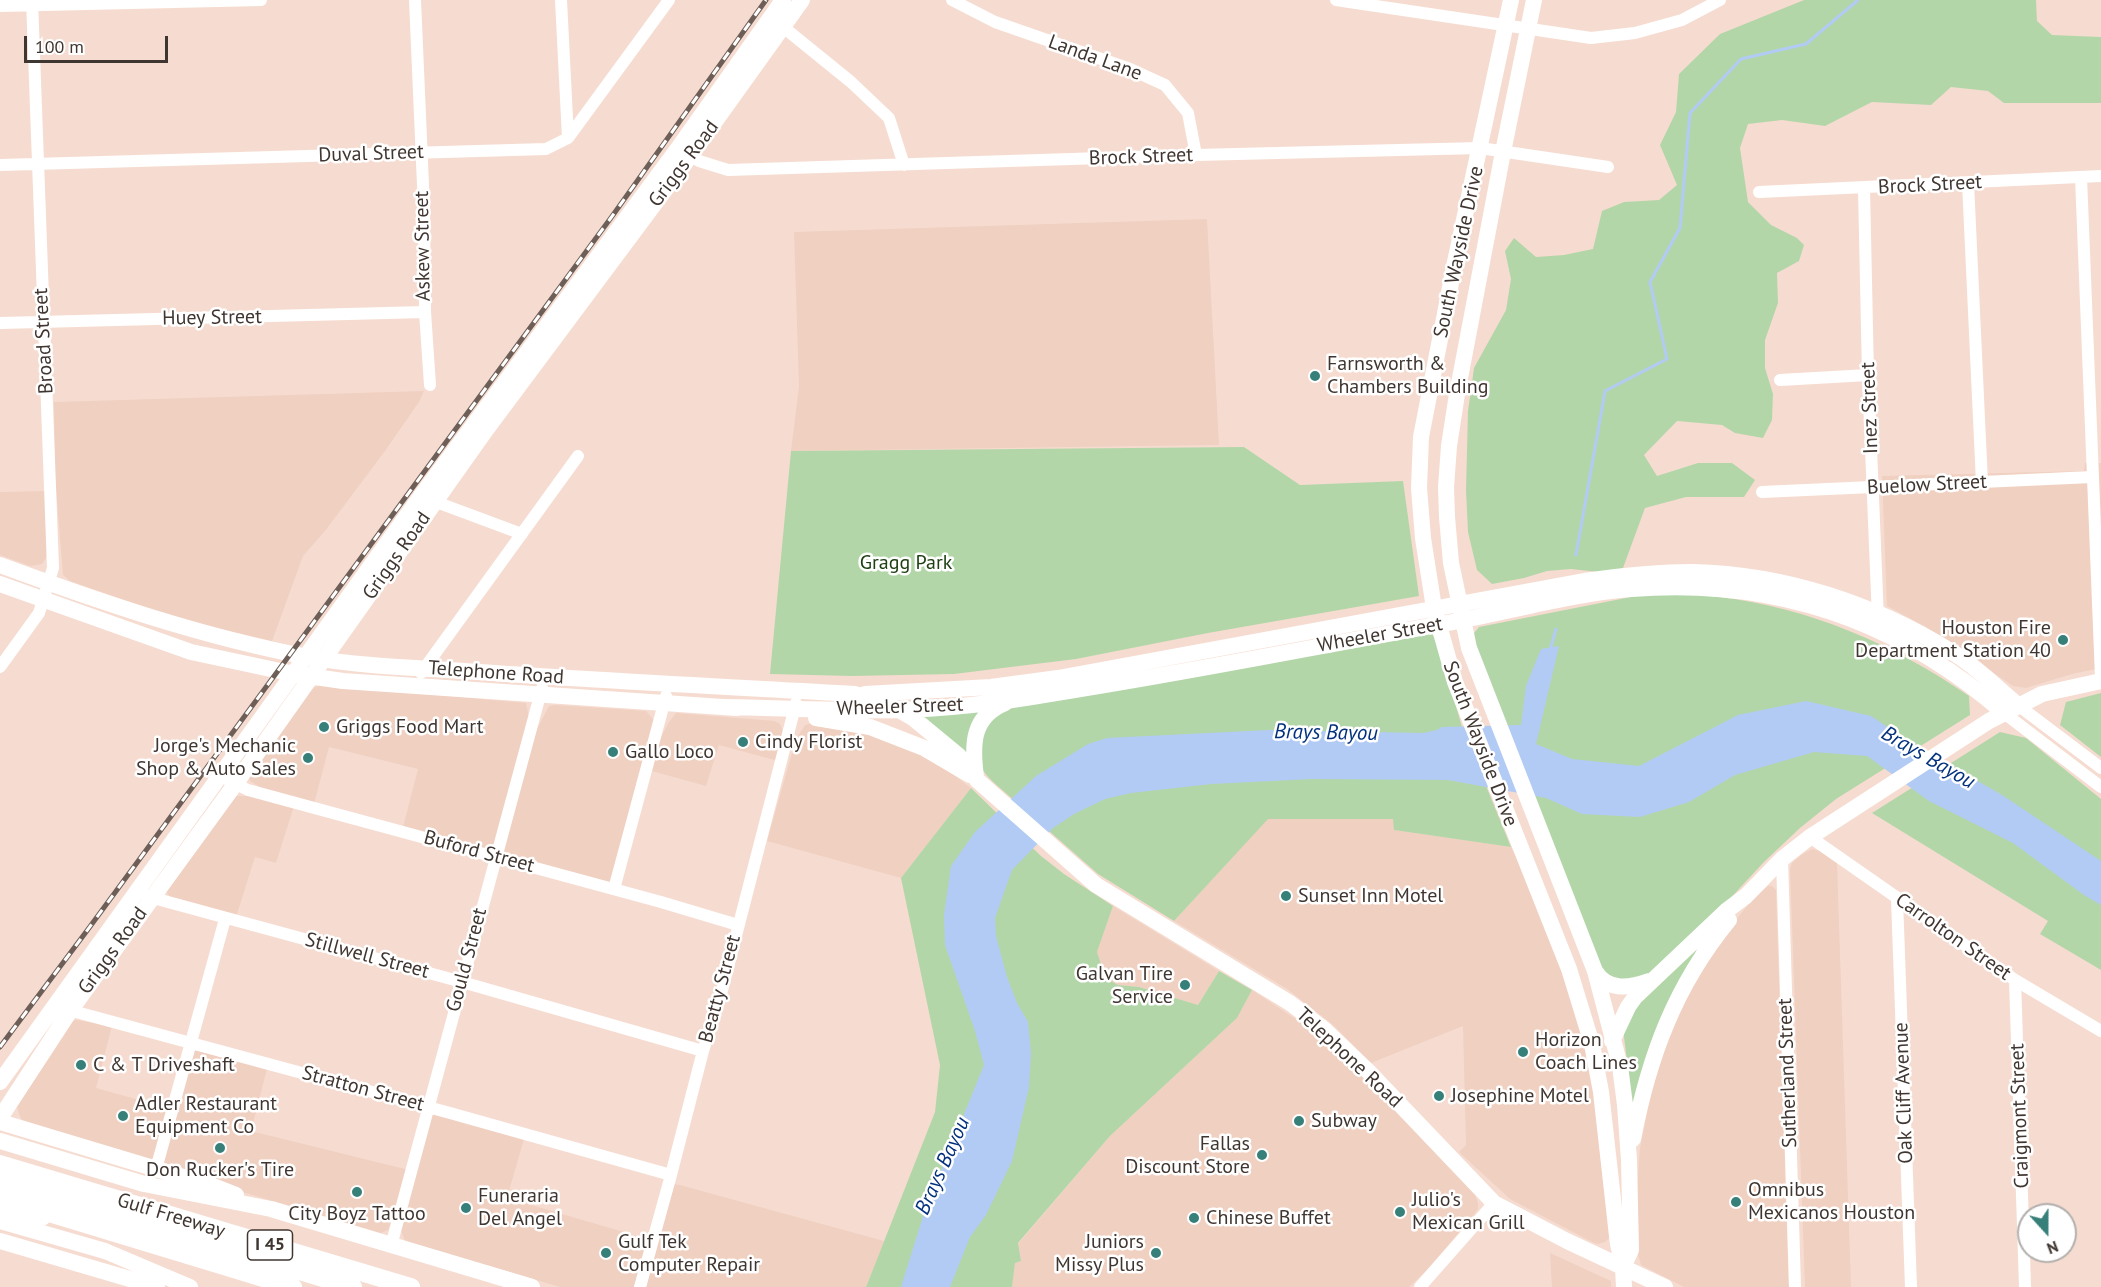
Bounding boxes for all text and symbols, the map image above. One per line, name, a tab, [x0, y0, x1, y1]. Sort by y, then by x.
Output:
scale bar	[27, 24, 171, 62]
street label: Landa Lane	[1045, 30, 1145, 86]
text: 100 m	[35, 35, 84, 58]
street label: Griggs Road	[644, 116, 724, 212]
street label: Duval Street	[318, 140, 424, 168]
street label: Brock Street	[1089, 143, 1193, 171]
street label: South Wayside Drive	[1429, 164, 1489, 340]
street label: Brock Street	[1877, 170, 1983, 200]
street label: Askew Street	[410, 191, 436, 301]
street label: Broad Street	[29, 287, 59, 395]
street label: Huey Street	[162, 305, 262, 331]
place label: Farnsworth & Chambers Building	[1327, 352, 1488, 399]
street label: Inez Street	[1856, 362, 1884, 454]
marker: Farnsworth & Chambers Building	[1308, 369, 1322, 383]
street label: Buelow Street	[1866, 470, 1988, 500]
street label: Griggs Road	[358, 507, 436, 605]
park label: Gragg Park	[860, 551, 952, 575]
street label: Wheeler Street	[1315, 612, 1445, 658]
place label: Houston Fire Department Station 40	[1855, 616, 2051, 663]
marker: Houston Fire Department Station 40	[2056, 633, 2070, 647]
street label: Telephone Road	[427, 656, 565, 690]
street label: South Wayside Drive	[1437, 658, 1523, 830]
street label: Wheeler Street	[836, 693, 964, 721]
place label: Griggs Food Mart	[336, 715, 483, 739]
water label: Brays Bayou	[1274, 719, 1378, 747]
marker: Griggs Food Mart	[317, 720, 331, 734]
water label: Brays Bayou	[1877, 721, 1979, 795]
place label: Cindy Florist	[755, 730, 862, 754]
place label: Jorge's Mechanic Shop & Auto Sales	[136, 734, 296, 781]
marker: Cindy Florist	[736, 735, 750, 749]
place label: Gallo Loco	[625, 740, 714, 764]
marker: Gallo Loco	[606, 745, 620, 759]
marker: Jorge's Mechanic Shop & Auto Sales	[301, 751, 315, 765]
street label: Buford Street	[421, 826, 537, 878]
place label: Sunset Inn Motel	[1298, 884, 1443, 908]
street label: Carrolton Street	[1890, 888, 2016, 986]
marker: Sunset Inn Motel	[1279, 889, 1293, 903]
street label: Griggs Road	[73, 903, 153, 999]
street label: Gould Street	[442, 905, 492, 1015]
street label: Stillwell Street	[302, 928, 432, 984]
street label: Beatty Street	[694, 932, 746, 1046]
place label: Galvan Tire Service	[1076, 962, 1173, 1009]
marker: Galvan Tire Service	[1178, 978, 1192, 992]
street label: Sutherland Street	[1773, 998, 1803, 1148]
street label: Telephone Road	[1291, 1003, 1407, 1113]
street label: Oak Cliff Avenue	[1890, 1022, 1918, 1164]
place label: Horizon Coach Lines	[1535, 1028, 1637, 1075]
street label: Craigmont Street	[2005, 1043, 2035, 1189]
marker: Horizon Coach Lines	[1516, 1045, 1530, 1059]
place label: C & T Driveshaft	[93, 1053, 235, 1077]
marker: C & T Driveshaft	[74, 1058, 88, 1072]
street label: Stratton Street	[299, 1061, 427, 1117]
place label: Josephine Motel	[1451, 1084, 1589, 1108]
marker: Josephine Motel	[1432, 1089, 1446, 1103]
place label: Adler Restaurant Equipment Co	[135, 1092, 277, 1139]
marker: Adler Restaurant Equipment Co	[116, 1109, 130, 1123]
place label: Subway	[1311, 1109, 1377, 1133]
water label: Brays Bayou	[910, 1113, 976, 1219]
marker: Subway	[1292, 1114, 1306, 1128]
place label: Fallas Discount Store	[1125, 1132, 1250, 1179]
marker: Don Rucker's Tire	[213, 1141, 227, 1155]
marker: Fallas Discount Store	[1255, 1148, 1269, 1162]
place label: Don Rucker's Tire	[146, 1158, 294, 1182]
place label: Omnibus Mexicanos Houston	[1748, 1178, 1915, 1225]
place label: Funeraria Del Angel	[478, 1184, 562, 1231]
marker: City Boyz Tattoo	[350, 1185, 364, 1199]
street label: Gulf Freeway	[114, 1188, 228, 1244]
place label: Julio's Mexican Grill	[1412, 1188, 1524, 1235]
marker: Omnibus Mexicanos Houston	[1729, 1195, 1743, 1209]
marker: Funeraria Del Angel	[459, 1201, 473, 1215]
place label: City Boyz Tattoo	[288, 1202, 426, 1226]
north arrow	[2017, 1203, 2077, 1263]
marker: Julio's Mexican Grill	[1393, 1205, 1407, 1219]
place label: Chinese Buffet	[1206, 1206, 1331, 1230]
marker: Chinese Buffet	[1187, 1211, 1201, 1225]
road number: I 45	[248, 1230, 292, 1260]
place label: Gulf Tek Computer Repair	[618, 1230, 760, 1277]
place label: Juniors Missy Plus	[1055, 1230, 1144, 1277]
text: N	[2044, 1237, 2061, 1259]
marker: Gulf Tek Computer Repair	[599, 1246, 613, 1260]
marker: Juniors Missy Plus	[1149, 1246, 1163, 1260]

